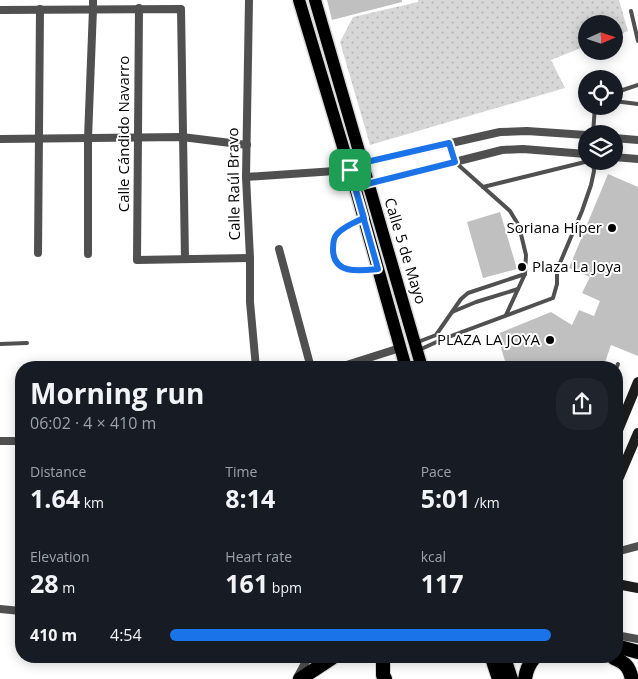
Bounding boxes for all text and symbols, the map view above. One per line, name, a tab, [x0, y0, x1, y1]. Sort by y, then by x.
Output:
north arrow	[578, 15, 622, 60]
map controls	[578, 15, 623, 170]
street label: Calle Cándido Navarro	[113, 56, 133, 212]
button: locate	[578, 70, 623, 115]
button: layers	[578, 125, 623, 170]
street label: Calle Raúl Bravo	[222, 127, 244, 241]
pin	[329, 149, 371, 191]
icon: arrive	[336, 156, 364, 184]
street label: Calle 5 de Mayo	[380, 195, 432, 306]
place label: Soriana Híper	[506, 217, 602, 237]
marker: Soriana Híper	[606, 222, 618, 234]
place label: Plaza La Joya	[532, 256, 621, 276]
marker: Plaza La Joya	[516, 261, 528, 273]
place label: PLAZA LA JOYA	[437, 329, 541, 349]
marker: PLAZA LA JOYA	[544, 334, 556, 346]
text: Morning run	[30, 374, 204, 412]
button: share	[556, 378, 608, 430]
text: 06:02 · 4 × 410 m	[30, 412, 156, 434]
text: Distance	[30, 462, 86, 481]
text: Time	[225, 462, 257, 481]
text: Pace	[421, 462, 451, 481]
text: 1.64	[30, 481, 80, 515]
text: 8:14	[225, 481, 275, 515]
text: 5:01	[421, 481, 471, 515]
text: km	[80, 493, 104, 512]
text: /km	[471, 493, 500, 512]
text: Elevation	[30, 547, 89, 566]
text: Heart rate	[225, 547, 292, 566]
text: kcal	[421, 547, 446, 566]
text: 28	[30, 566, 59, 600]
text: 161	[225, 566, 268, 600]
text: 117	[421, 566, 464, 600]
text: m	[59, 578, 75, 597]
text: bpm	[268, 578, 302, 597]
text: 410 m	[30, 624, 77, 646]
text: 4:54	[110, 624, 142, 646]

